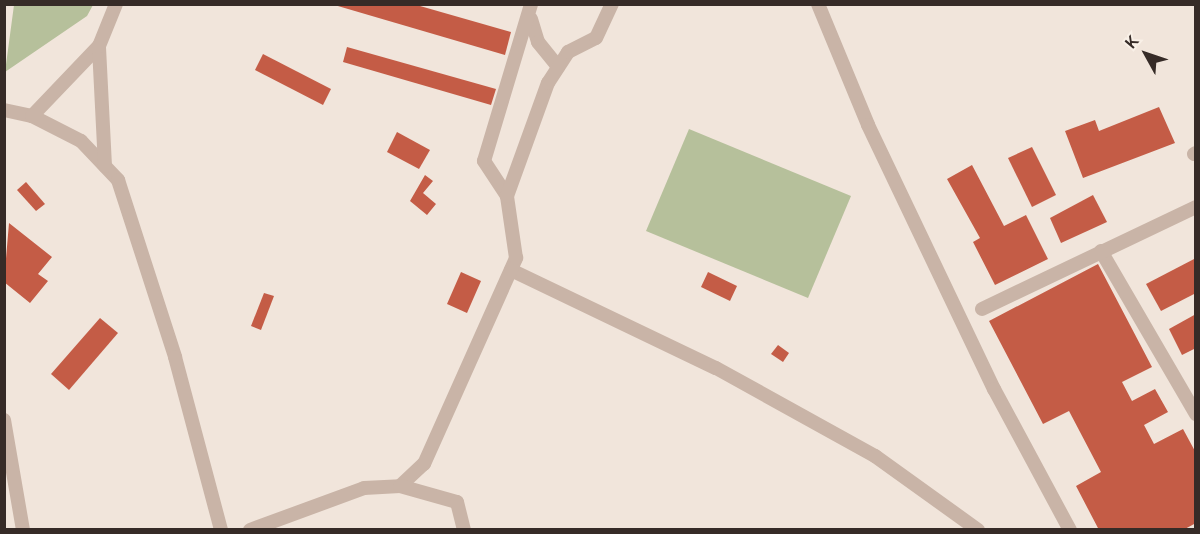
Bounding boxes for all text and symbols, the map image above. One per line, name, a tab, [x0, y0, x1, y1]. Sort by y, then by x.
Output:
north arrow	[1116, 24, 1176, 84]
text: K	[1121, 32, 1143, 52]

